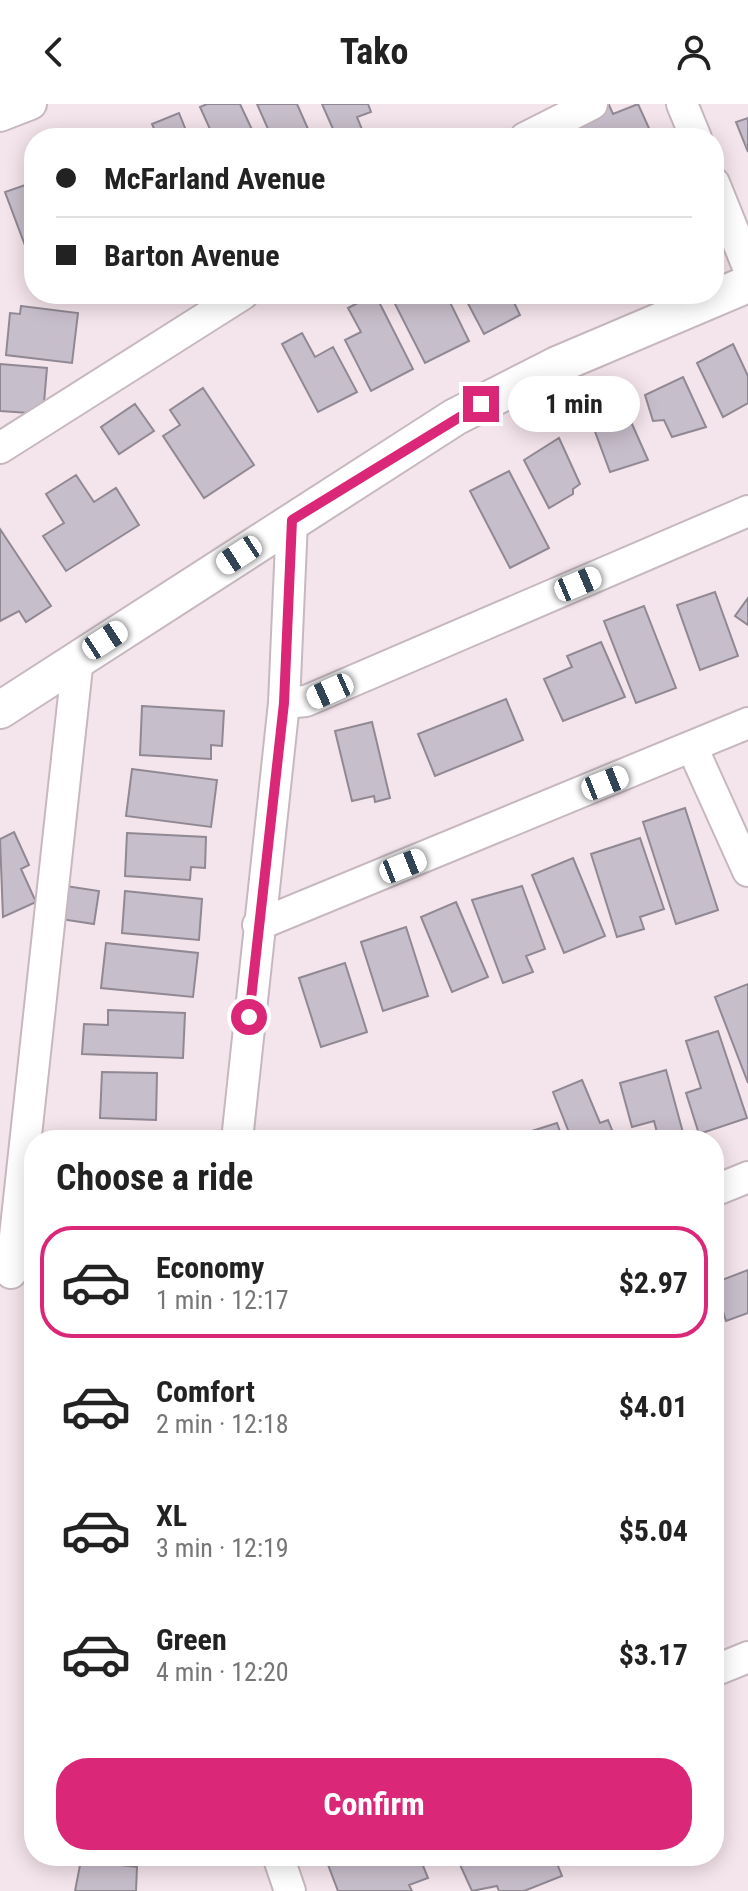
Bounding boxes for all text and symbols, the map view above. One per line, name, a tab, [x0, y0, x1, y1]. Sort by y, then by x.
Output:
icon: back	[32, 30, 76, 74]
icon: person	[672, 30, 716, 74]
text: Tako	[340, 31, 408, 73]
text: McFarland Avenue	[104, 161, 325, 196]
text: Barton Avenue	[104, 238, 280, 273]
callout: 1 min	[509, 376, 641, 432]
route end	[463, 386, 499, 422]
text: 1 min	[545, 389, 603, 419]
car	[212, 532, 266, 578]
car	[551, 564, 605, 604]
car	[78, 617, 132, 663]
car	[303, 670, 357, 712]
car	[578, 763, 632, 803]
car	[376, 846, 430, 886]
route start	[231, 999, 267, 1035]
text: Choose a ride	[56, 1157, 253, 1199]
icon: car	[60, 1246, 132, 1318]
text: Economy	[156, 1250, 264, 1285]
text: $2.97	[619, 1265, 688, 1300]
text: 1 min · 12:17	[156, 1285, 289, 1315]
icon: car	[60, 1370, 132, 1442]
text: Comfort	[156, 1374, 255, 1409]
text: $4.01	[619, 1389, 688, 1424]
text: 2 min · 12:18	[156, 1409, 289, 1439]
icon: car	[60, 1494, 132, 1566]
text: XL	[156, 1498, 187, 1533]
text: $5.04	[619, 1513, 688, 1548]
text: 3 min · 12:19	[156, 1533, 289, 1563]
icon: car	[60, 1618, 132, 1690]
text: Green	[156, 1622, 227, 1657]
text: $3.17	[619, 1637, 688, 1672]
text: 4 min · 12:20	[156, 1657, 289, 1687]
button: Confirm	[56, 1758, 692, 1850]

